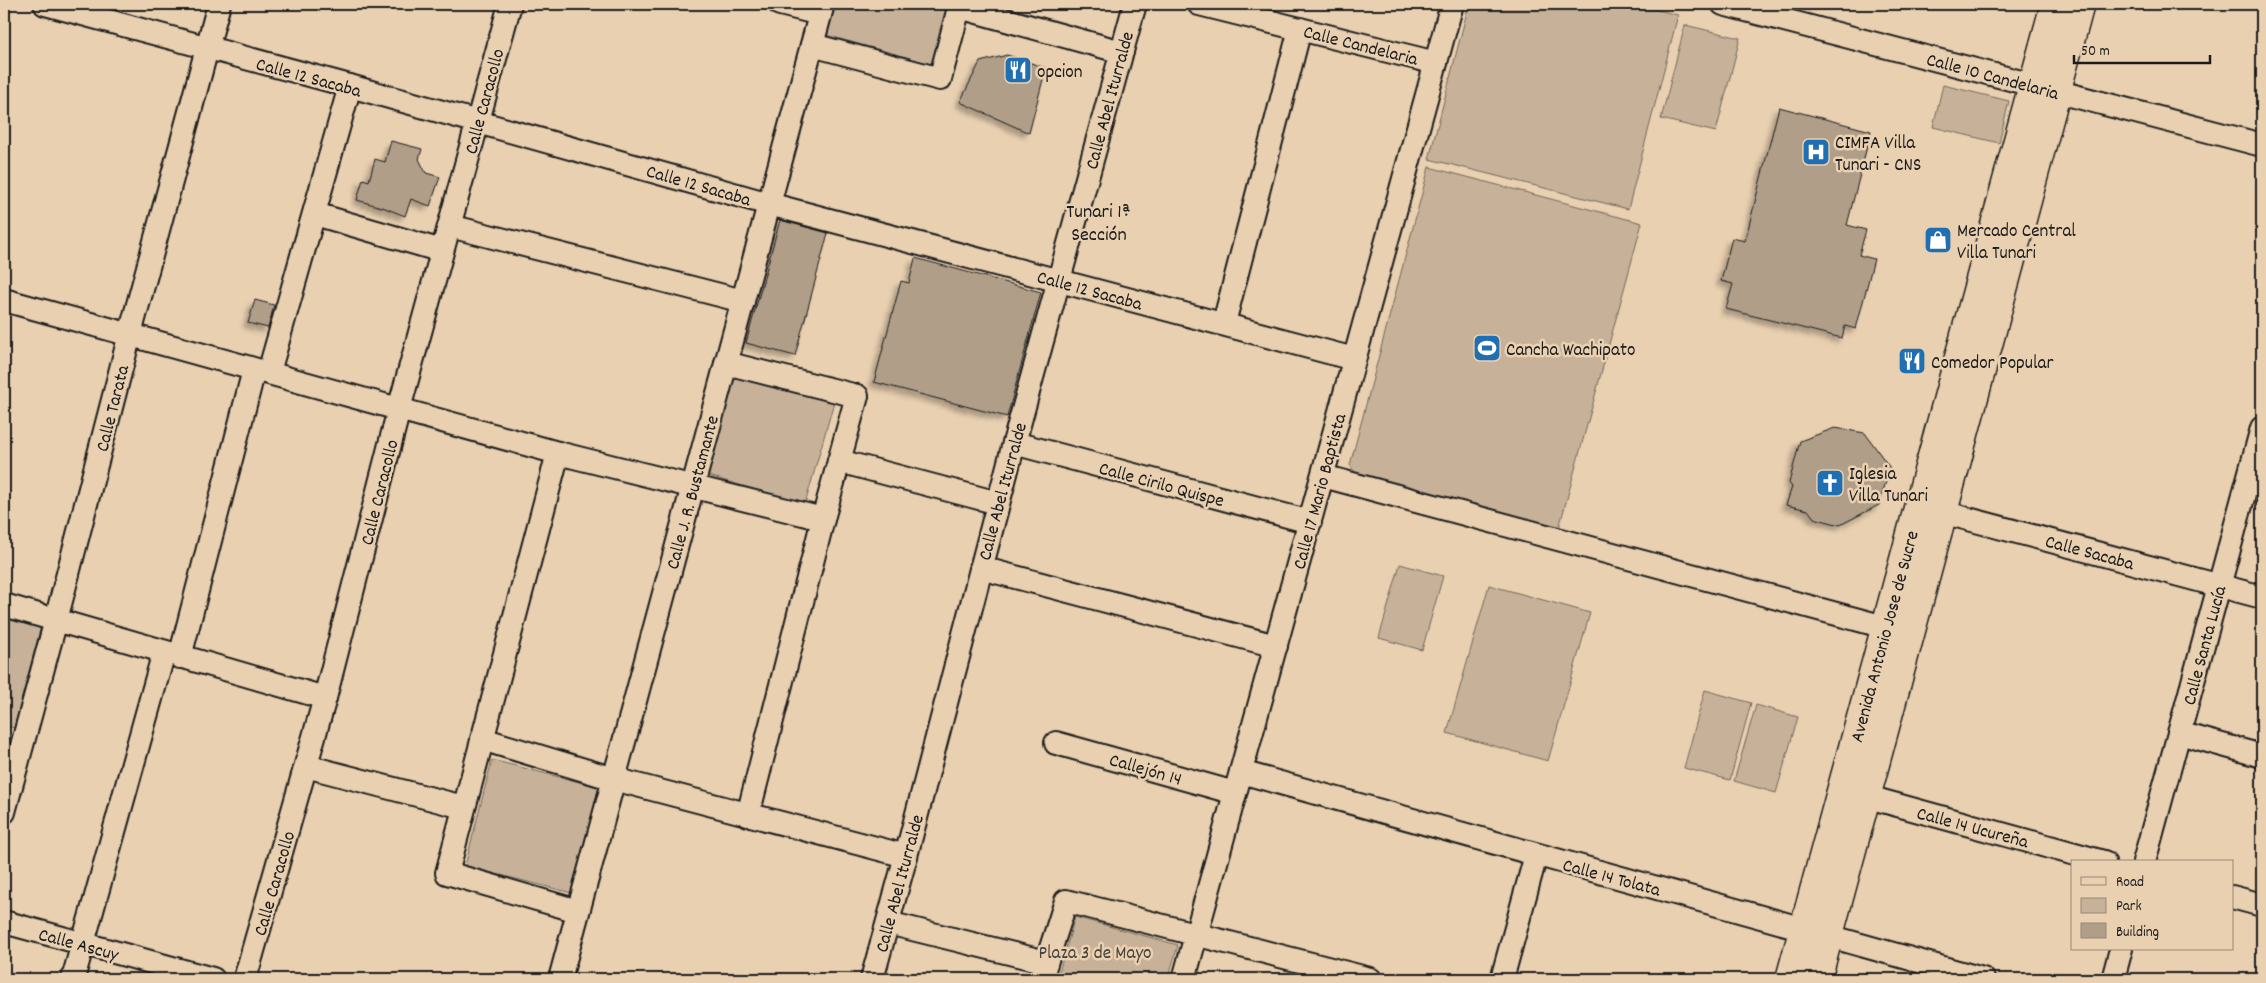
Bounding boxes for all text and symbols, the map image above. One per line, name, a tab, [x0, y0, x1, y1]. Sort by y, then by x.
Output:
street label: Calle Candelaria	[1300, 20, 1421, 75]
street label: Calle Abel Iturralde	[1080, 29, 1143, 173]
scale bar	[2074, 32, 2210, 64]
text: 50 m	[2081, 41, 2110, 63]
street label: Calle Caracollo	[459, 46, 513, 158]
street label: Calle 10 Candelaria	[1923, 48, 2062, 109]
street label: Calle 12 Sacaba	[253, 52, 365, 107]
restaurant icon: opcion	[1003, 55, 1033, 85]
place label: opcion	[1037, 60, 1083, 87]
place label: CIMFA Villa Tunari - CNS	[1835, 131, 1921, 180]
hospital icon: CIMFA Villa Tunari - CNS	[1801, 137, 1831, 167]
street label: Calle 12 Sacaba	[642, 160, 755, 216]
district label: Tunari 1ª Sección	[1066, 199, 1132, 250]
place label: Mercado Central Villa Tunari	[1957, 219, 2076, 268]
shop icon: Mercado Central Villa Tunari	[1923, 225, 1953, 255]
street label: Calle 12 Sacaba	[1034, 265, 1146, 320]
sports icon: Cancha Wachipato	[1472, 333, 1502, 363]
place label: Cancha Wachipato	[1506, 338, 1635, 365]
restaurant icon: Comedor Popular	[1897, 346, 1927, 376]
place label: Comedor Popular	[1931, 351, 2054, 378]
street label: Calle Tarata	[91, 362, 138, 455]
street label: Calle 17 Mario Baptista	[1288, 410, 1355, 573]
street label: Calle J. R. Bustamante	[661, 413, 728, 573]
street label: Calle Abel Iturralde	[973, 420, 1036, 564]
street label: Calle Caracollo	[355, 437, 408, 548]
street label: Calle Cirilo Quispe	[1095, 457, 1227, 516]
place label: Iglesia Villa Tunari	[1849, 462, 1928, 511]
church icon: Iglesia Villa Tunari	[1815, 468, 1845, 498]
street label: Avenida Antonio Jose de Sucre	[1845, 528, 1928, 746]
street label: Calle Sacaba	[2042, 530, 2138, 579]
street label: Calle Santa Lucía	[2178, 582, 2236, 709]
street label: Callejón 14	[1106, 748, 1184, 795]
street label: Calle 14 Ucureña	[1913, 802, 2032, 858]
street label: Calle Abel Iturralde	[870, 812, 933, 956]
street label: Calle Caracollo	[249, 828, 304, 940]
street label: Calle 14 Tolata	[1559, 853, 1664, 906]
legend	[2071, 860, 2234, 950]
text: Road	[2116, 872, 2144, 894]
text: Park	[2116, 896, 2142, 918]
text: Building	[2116, 922, 2159, 944]
street label: Calle Ascuy	[35, 923, 121, 970]
park label: Plaza 3 de Mayo	[1038, 941, 1152, 968]

